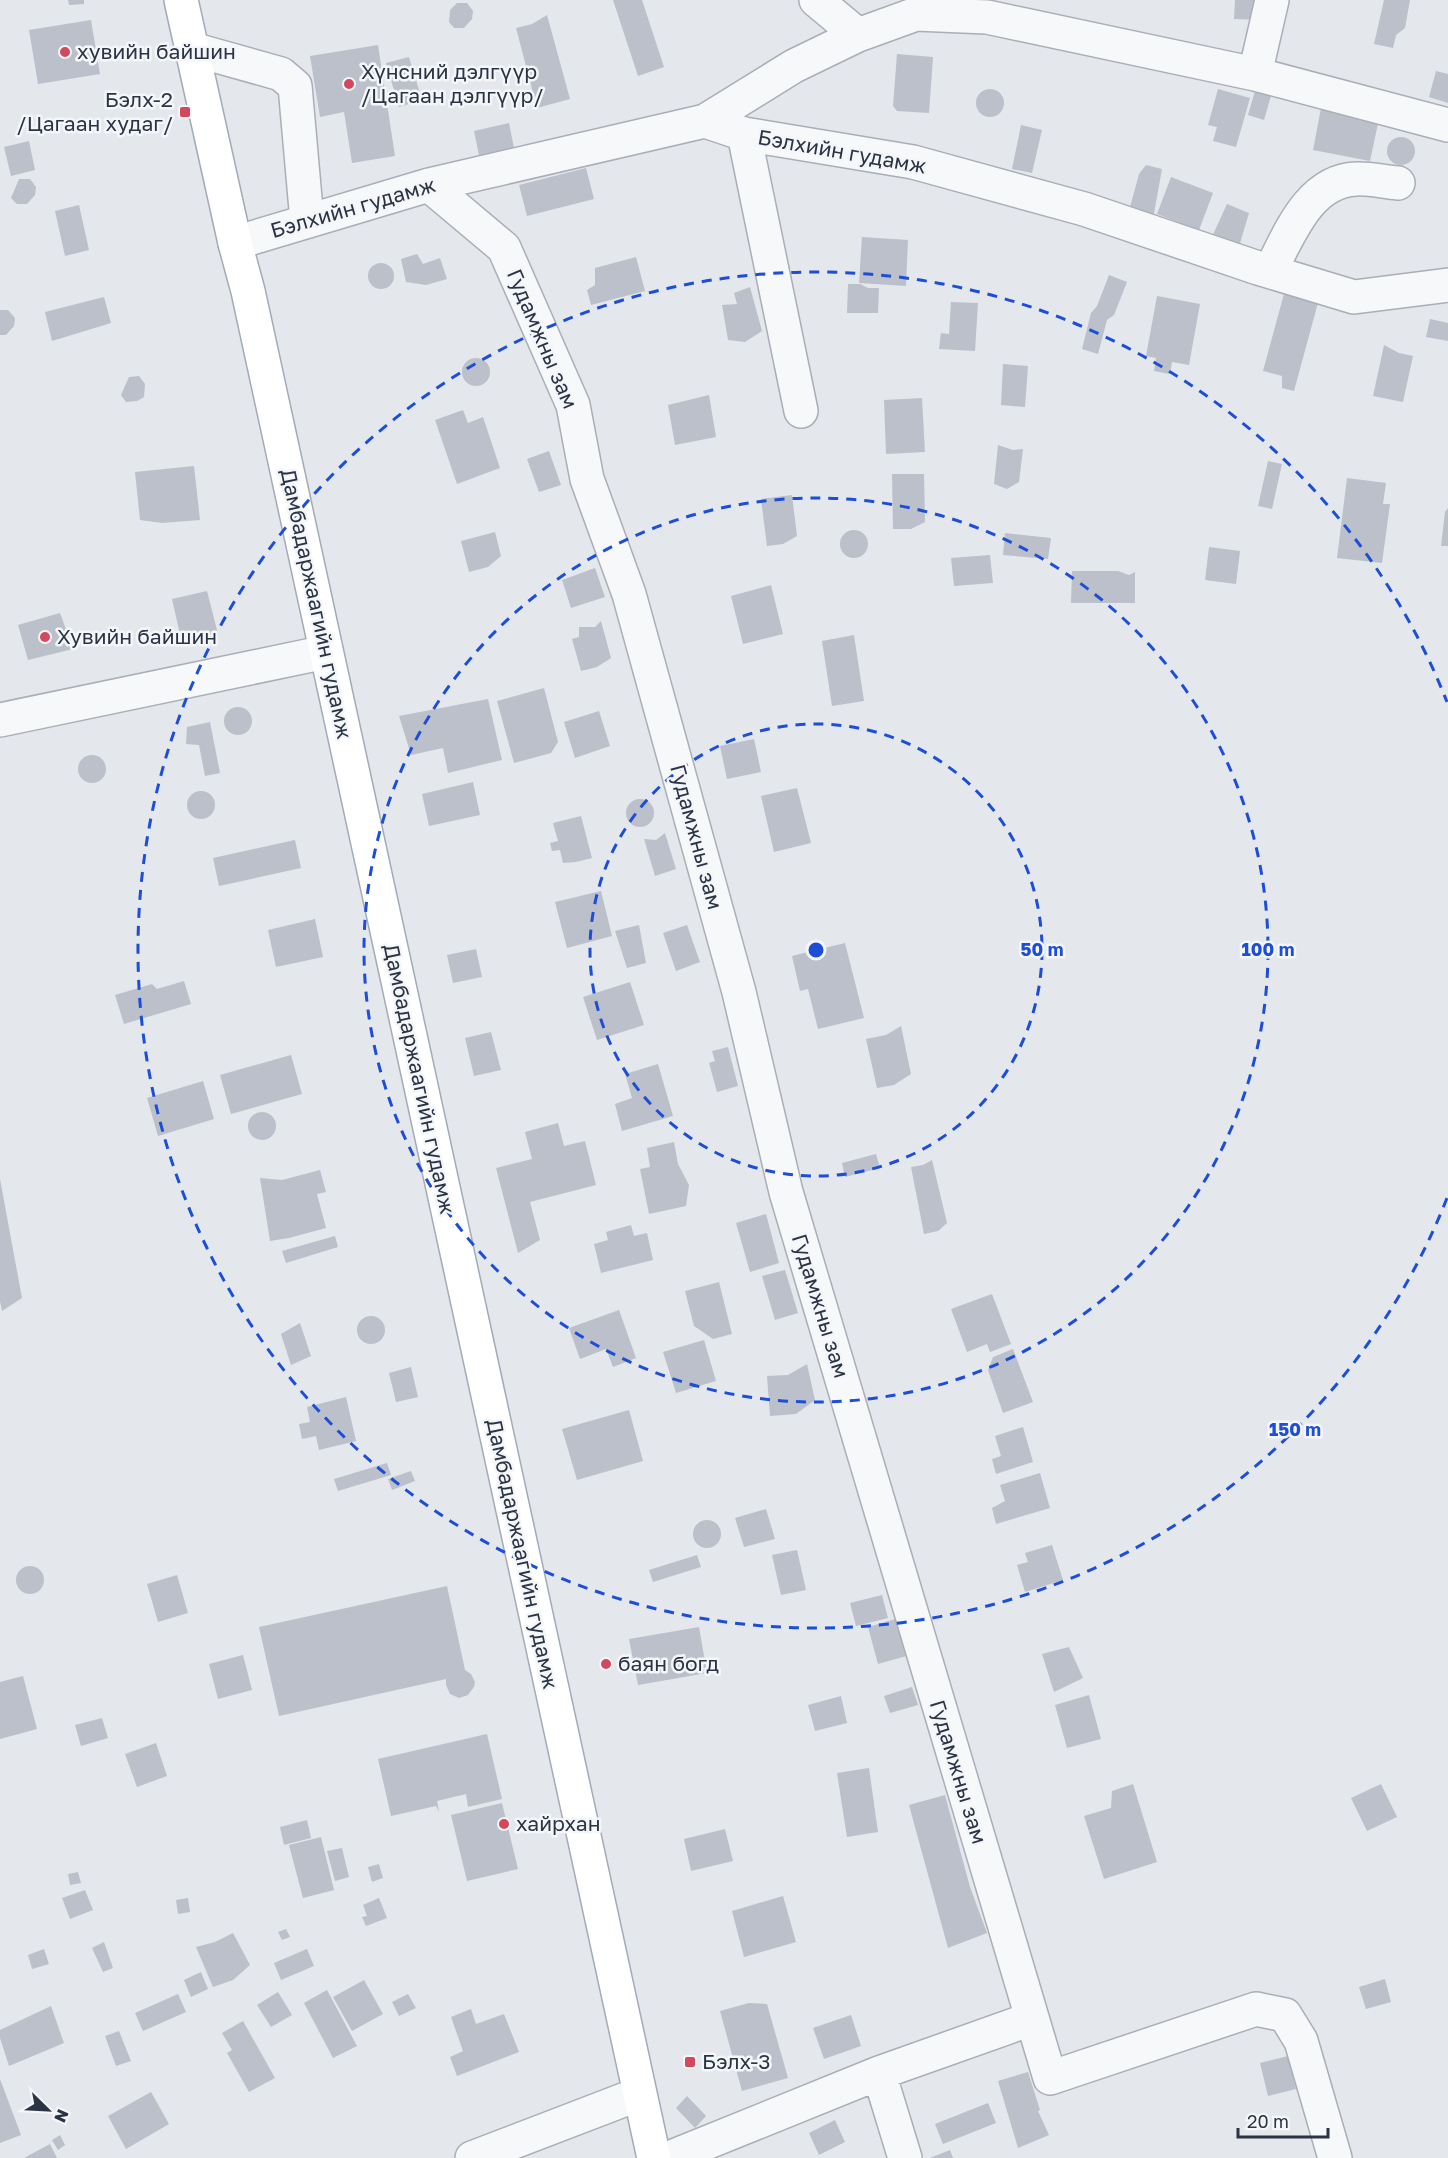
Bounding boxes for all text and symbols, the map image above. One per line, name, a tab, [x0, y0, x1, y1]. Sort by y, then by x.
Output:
place label: хувийн байшин	[77, 38, 236, 64]
marker: хувийн байшин	[58, 45, 72, 59]
place label: Хүнсний дэлгүүр /Цагаан дэлгүүр/	[361, 58, 544, 108]
marker: Хүнсний дэлгүүр /Цагаан дэлгүүр/	[342, 77, 356, 91]
place label: Бэлх-2 /Цагаан худаг/	[17, 86, 173, 136]
marker: Бэлх-2 /Цагаан худаг/	[178, 105, 192, 119]
street label: Бэлхийн гудамж	[756, 123, 929, 179]
street label: Бэлхийн гудамж	[267, 171, 439, 243]
street label: Гудамжны зам	[502, 265, 584, 412]
street label: Дамбадаржаагийн гудамж	[276, 466, 358, 741]
place label: Хувийн байшин	[57, 623, 217, 649]
marker: Хувийн байшин	[38, 630, 52, 644]
street label: Гудамжны зам	[665, 761, 729, 912]
text: 50 m	[1021, 938, 1063, 960]
text: 100 m	[1242, 938, 1294, 960]
centre of rings	[806, 940, 826, 960]
street label: Дамбадаржаагийн гудамж	[379, 941, 461, 1216]
street label: Гудамжны зам	[787, 1231, 855, 1381]
street label: Дамбадаржаагийн гудамж	[482, 1416, 564, 1691]
text: 150 m	[1269, 1418, 1321, 1440]
place label: баян богд	[618, 1650, 719, 1676]
marker: баян богд	[599, 1657, 613, 1671]
street label: Гудамжны зам	[925, 1697, 993, 1847]
place label: хайрхан	[516, 1810, 601, 1836]
marker: хайрхан	[497, 1817, 511, 1831]
place label: Бэлх-3	[702, 2048, 770, 2074]
marker: Бэлх-3	[683, 2055, 697, 2069]
north arrow	[18, 2080, 78, 2140]
scale bar	[1238, 2101, 1328, 2139]
text: N	[50, 2106, 73, 2126]
text: 20 m	[1247, 2110, 1289, 2132]

